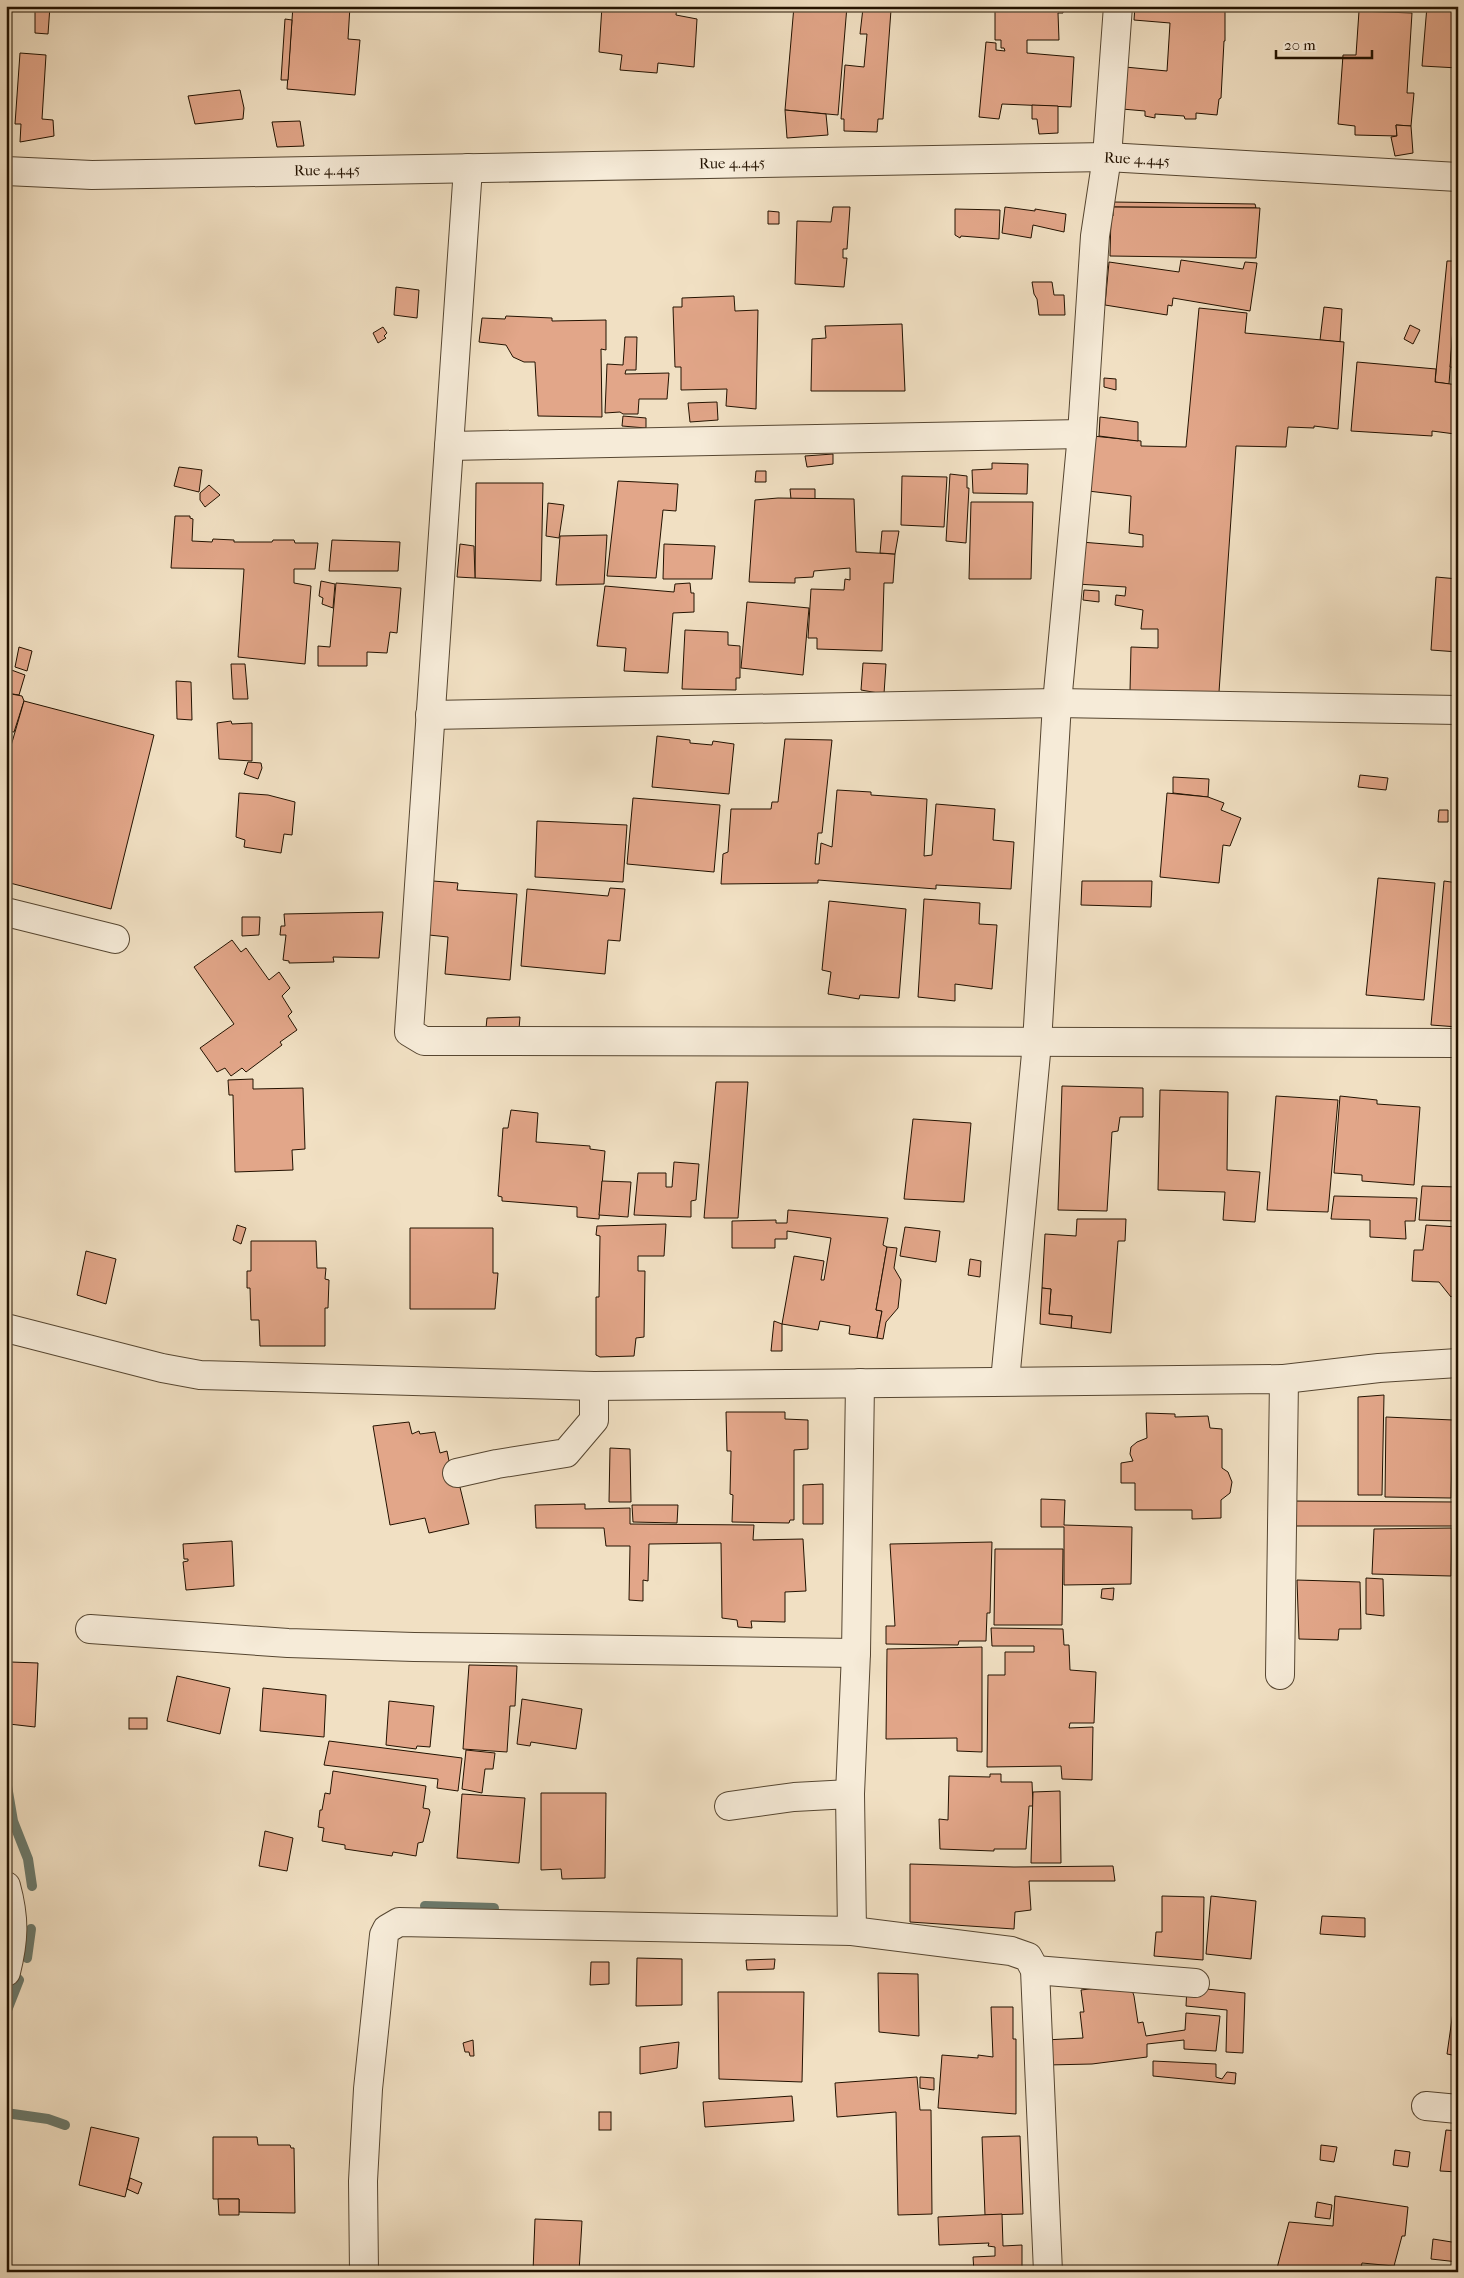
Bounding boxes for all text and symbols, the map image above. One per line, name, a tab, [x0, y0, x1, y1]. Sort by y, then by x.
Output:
scale bar	[1276, 28, 1373, 60]
text: 20 m	[1284, 36, 1316, 54]
street label: Rue 4.445	[1104, 148, 1170, 170]
street label: Rue 4.445	[699, 153, 765, 173]
street label: Rue 4.445	[294, 160, 360, 180]

